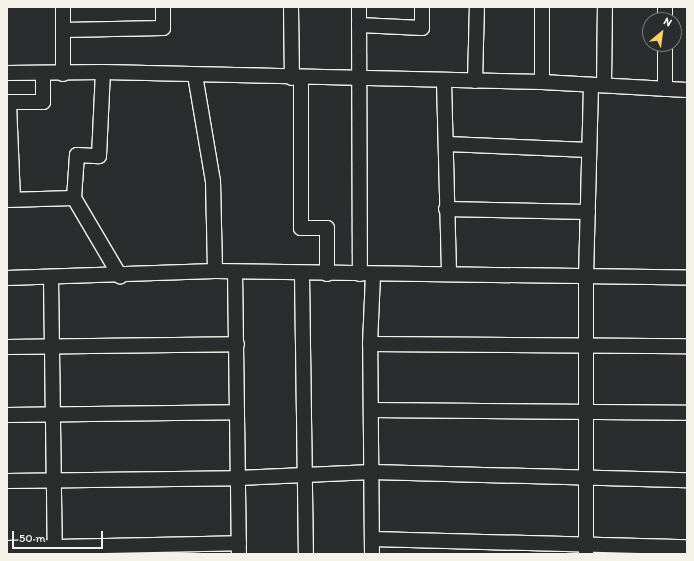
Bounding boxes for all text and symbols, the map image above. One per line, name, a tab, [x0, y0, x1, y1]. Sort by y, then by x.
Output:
north arrow	[642, 12, 682, 52]
text: N	[661, 14, 674, 29]
scale bar	[14, 523, 105, 549]
text: 50 m	[19, 531, 45, 545]

